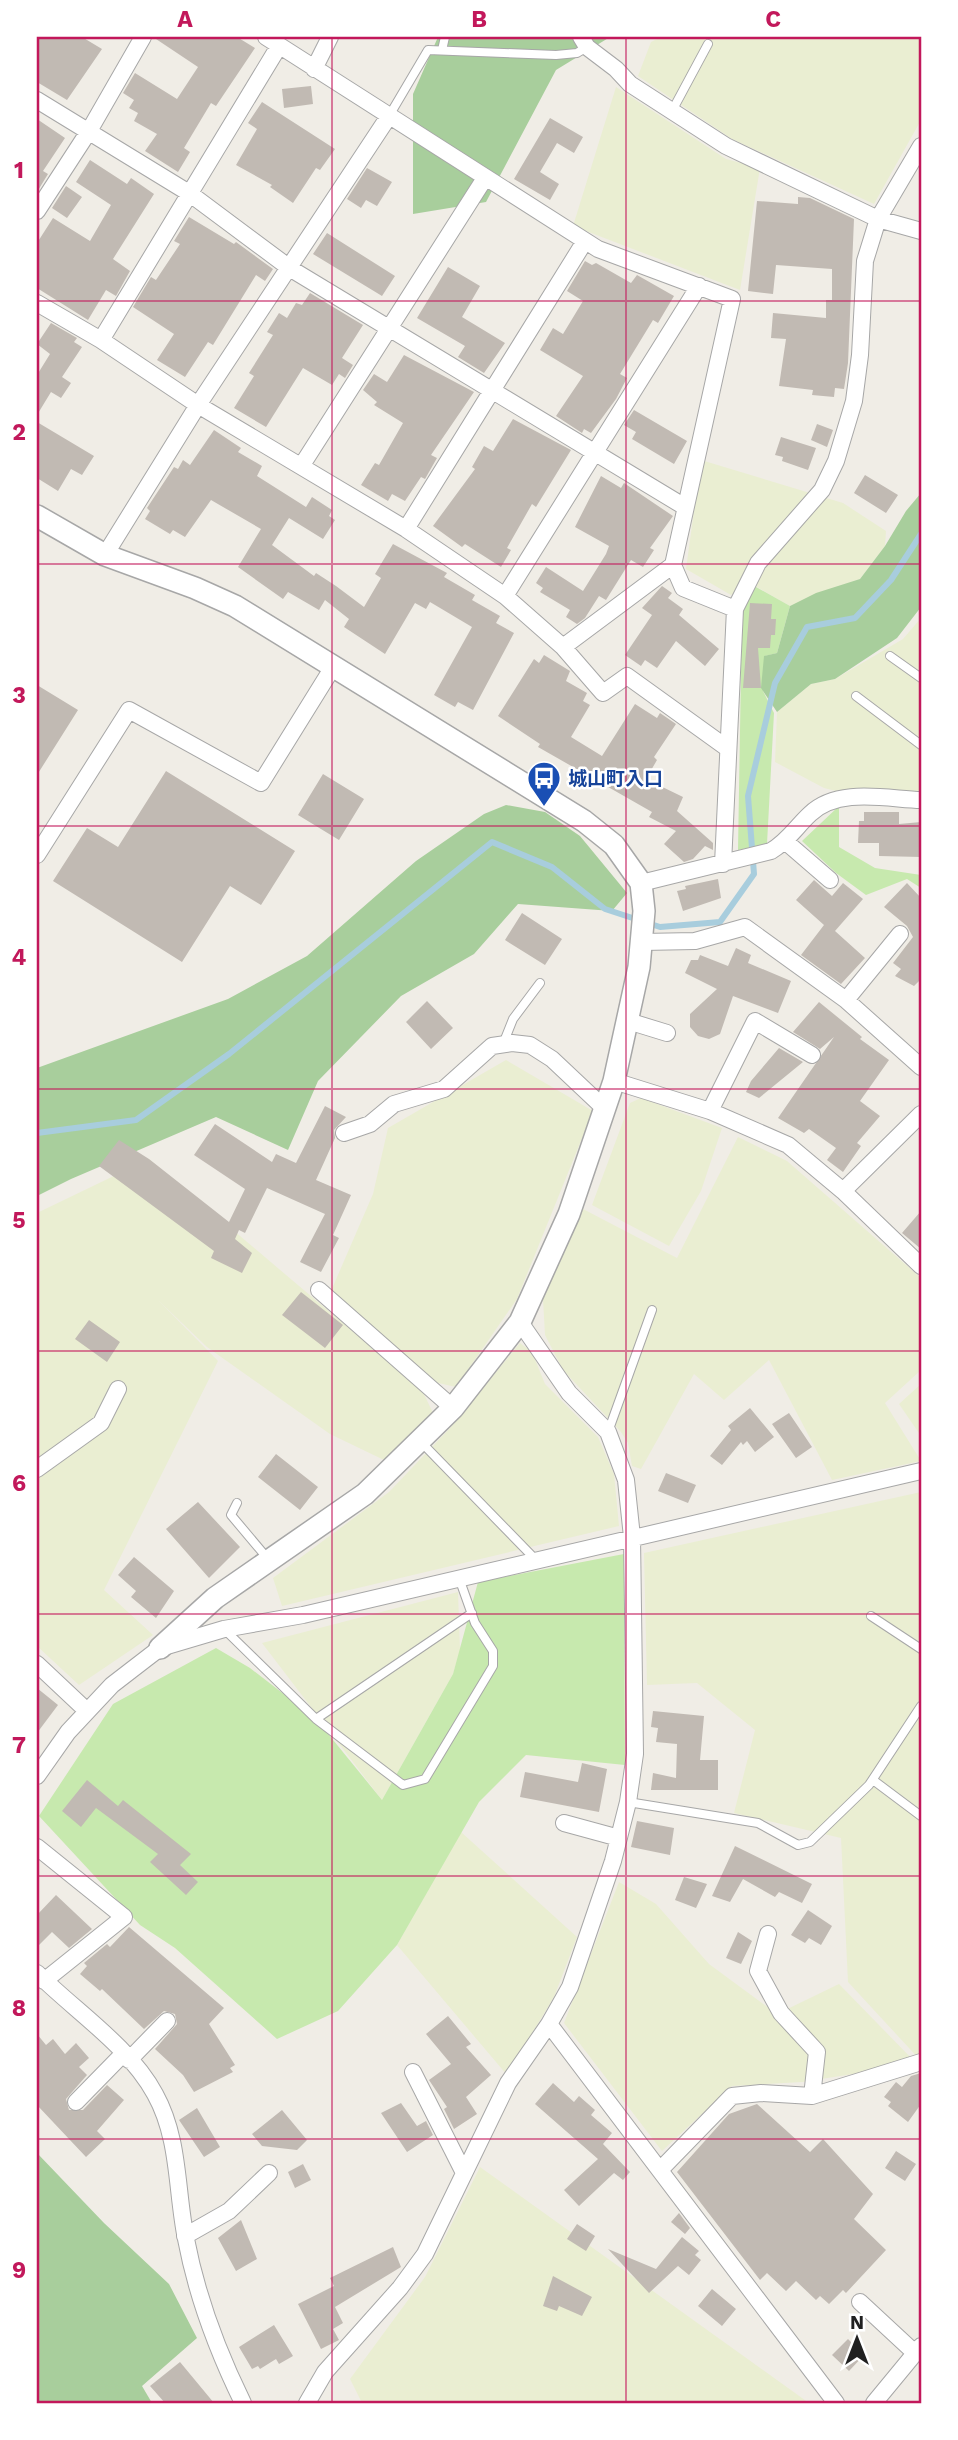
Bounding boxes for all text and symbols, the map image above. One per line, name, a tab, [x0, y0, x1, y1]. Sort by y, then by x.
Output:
text: A	[177, 6, 193, 33]
text: B	[471, 6, 487, 33]
text: C	[765, 6, 781, 33]
text: 1	[14, 157, 24, 184]
text: 2	[12, 419, 26, 446]
text: 3	[12, 682, 26, 709]
bus stop icon: 城山町入口	[525, 759, 563, 808]
place label: 城山町入口	[568, 767, 663, 790]
text: 4	[12, 944, 27, 971]
text: 5	[12, 1207, 26, 1234]
text: 6	[12, 1470, 26, 1497]
text: 7	[12, 1732, 26, 1759]
text: 8	[12, 1995, 26, 2022]
text: 9	[12, 2257, 26, 2284]
north arrow	[822, 2304, 892, 2374]
text: N	[850, 2311, 864, 2334]

